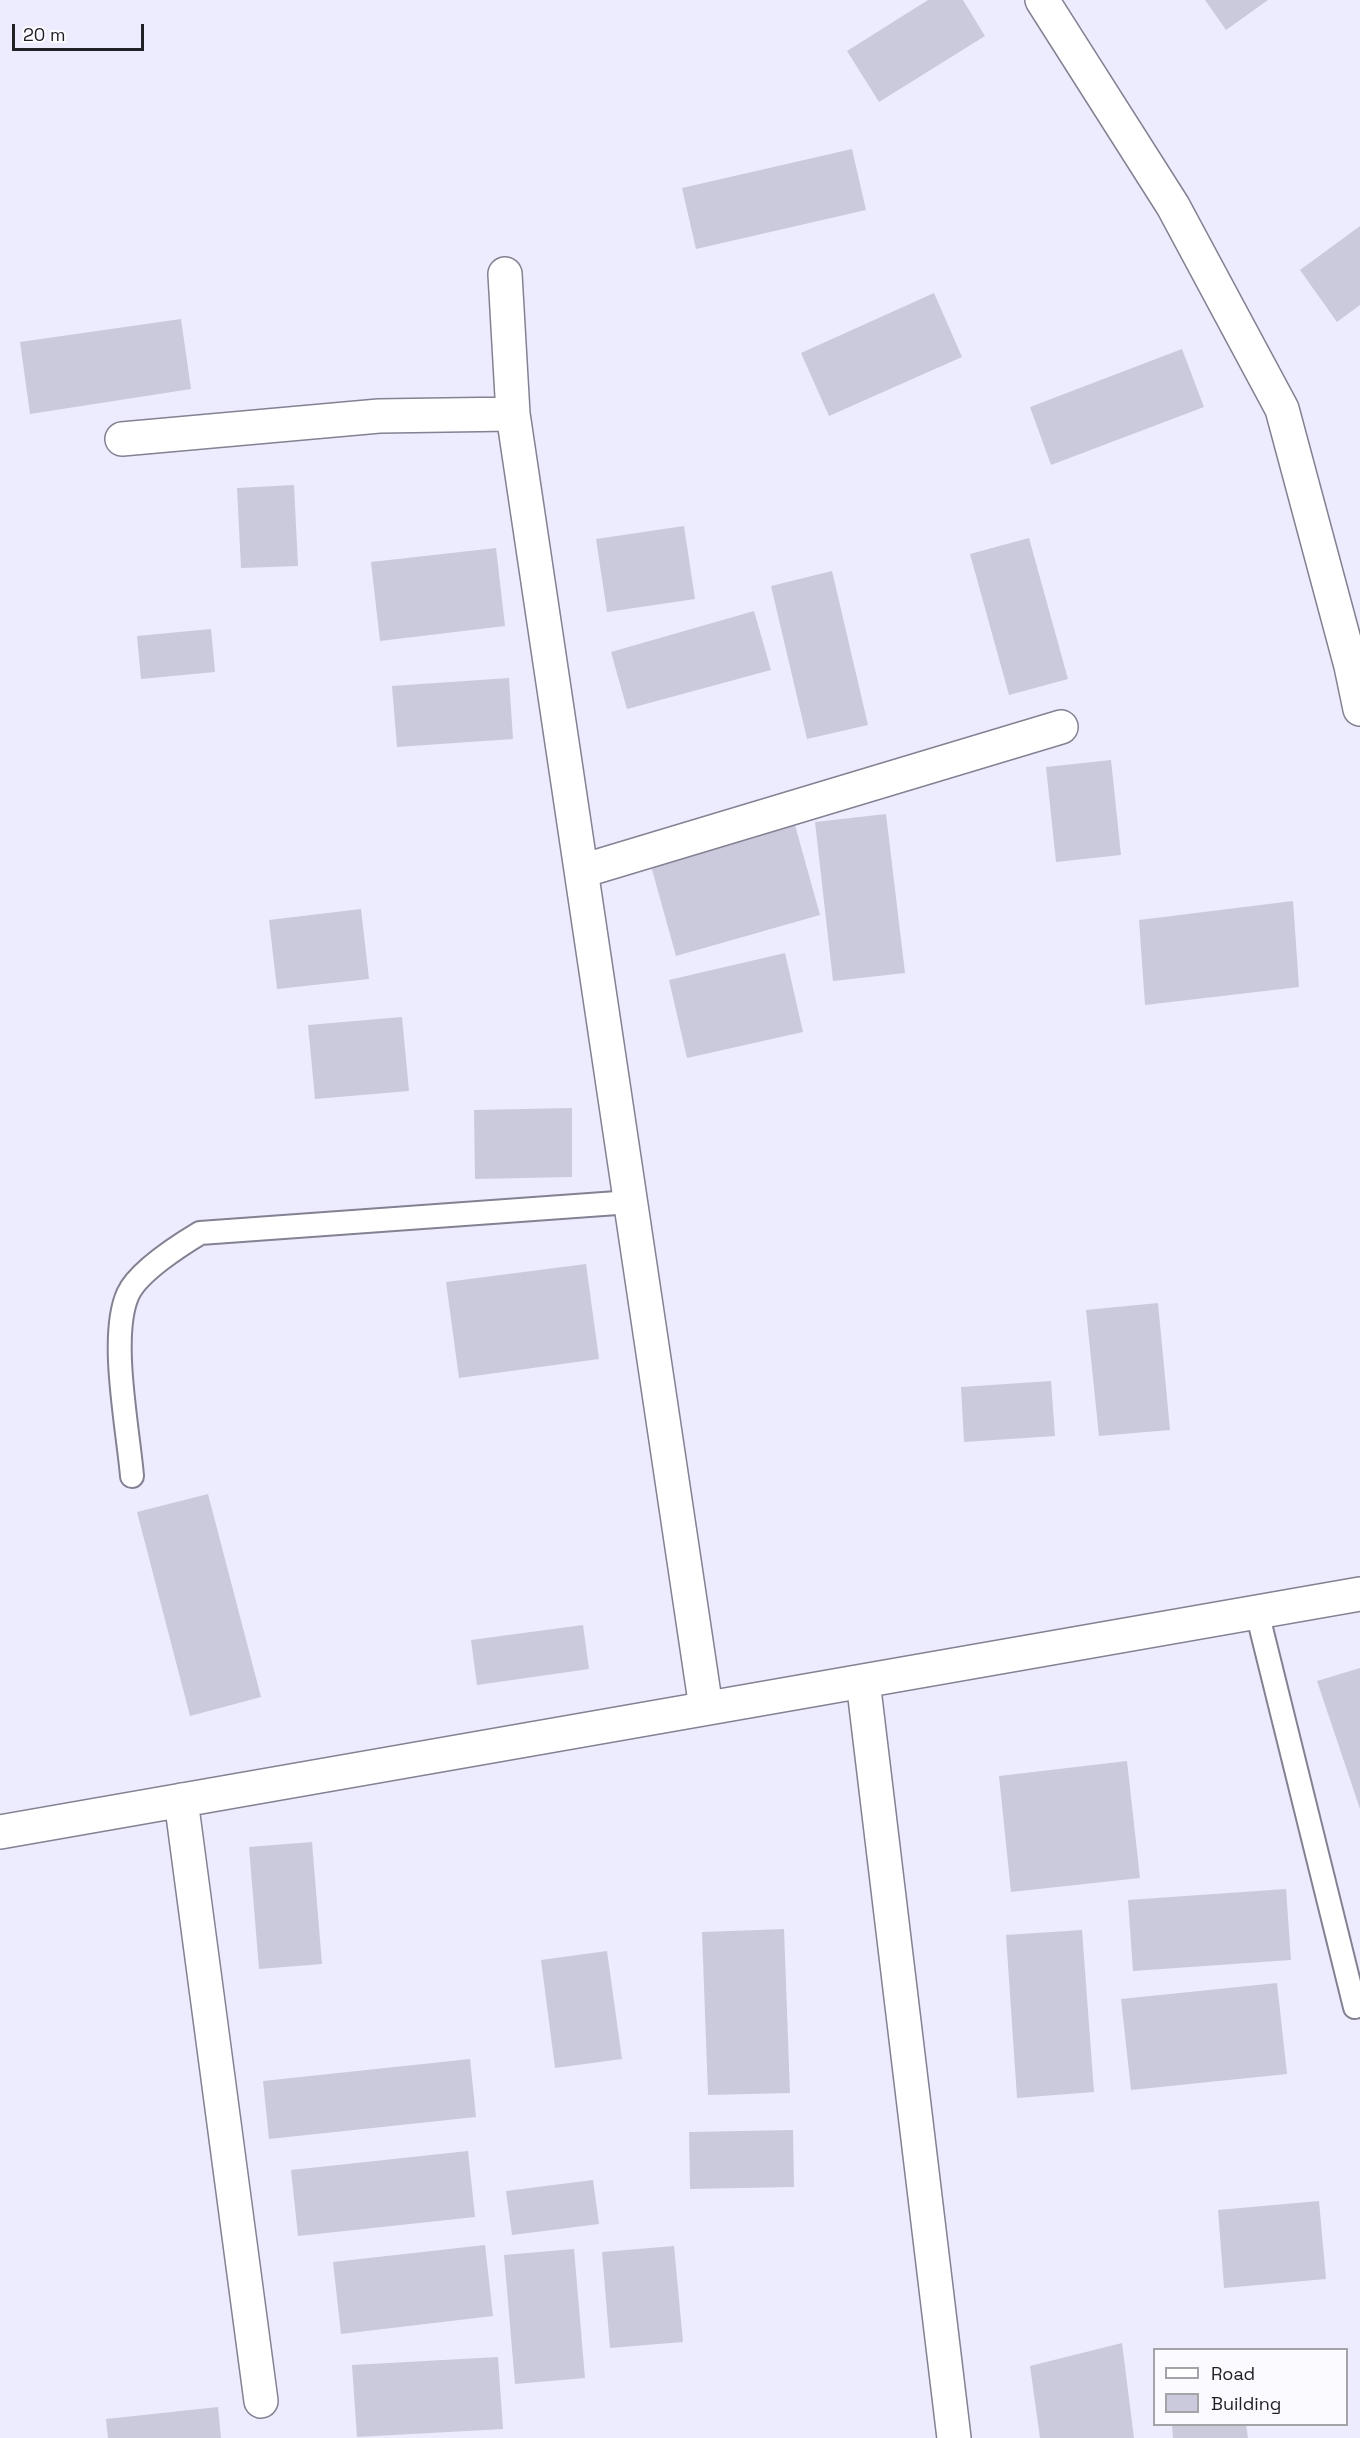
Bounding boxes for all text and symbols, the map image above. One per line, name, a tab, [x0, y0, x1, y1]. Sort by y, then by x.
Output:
scale bar	[15, 12, 147, 50]
text: 20 m	[23, 23, 66, 46]
legend	[1153, 2348, 1348, 2426]
text: Road	[1211, 2362, 1255, 2385]
text: Building	[1211, 2392, 1281, 2415]

